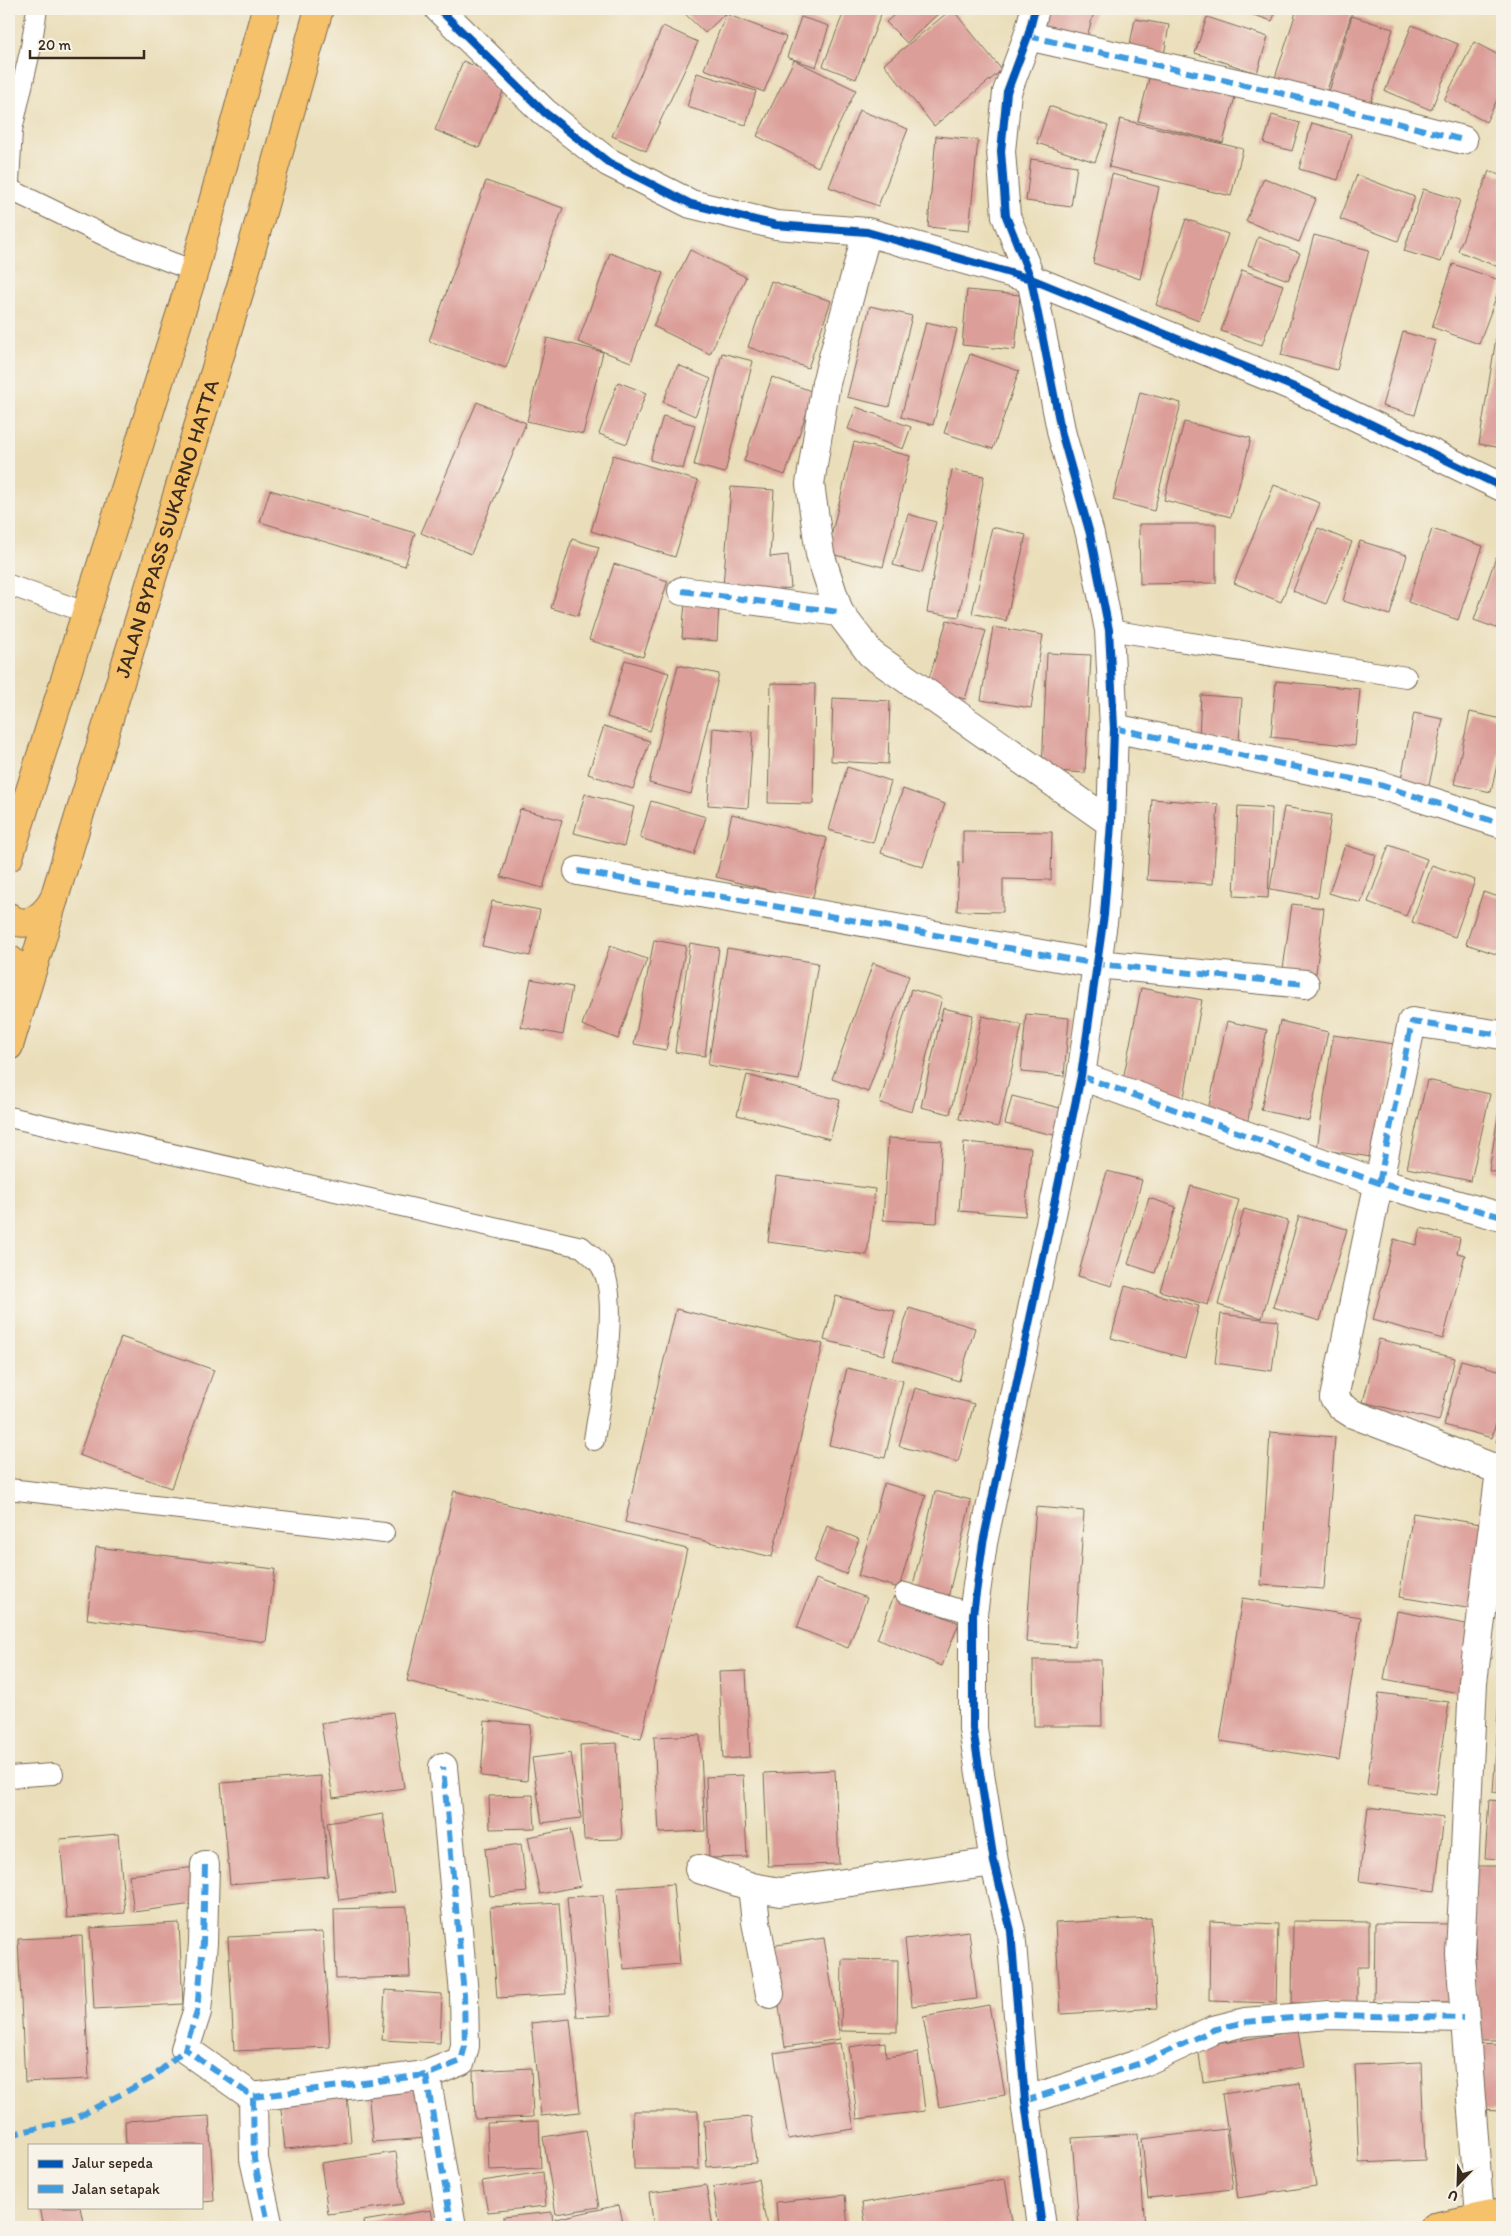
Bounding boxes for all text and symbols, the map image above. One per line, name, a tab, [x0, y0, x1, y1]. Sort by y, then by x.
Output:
scale bar	[30, 28, 144, 60]
text: 20 m	[38, 36, 72, 54]
street label: JALAN BYPASS SUKARNO HATTA	[109, 376, 224, 681]
legend	[28, 2144, 202, 2208]
text: Jalur sepeda	[72, 2154, 153, 2172]
north arrow	[1434, 2158, 1484, 2208]
text: Jalan setapak	[72, 2180, 160, 2198]
text: U	[1446, 2186, 1461, 2205]

